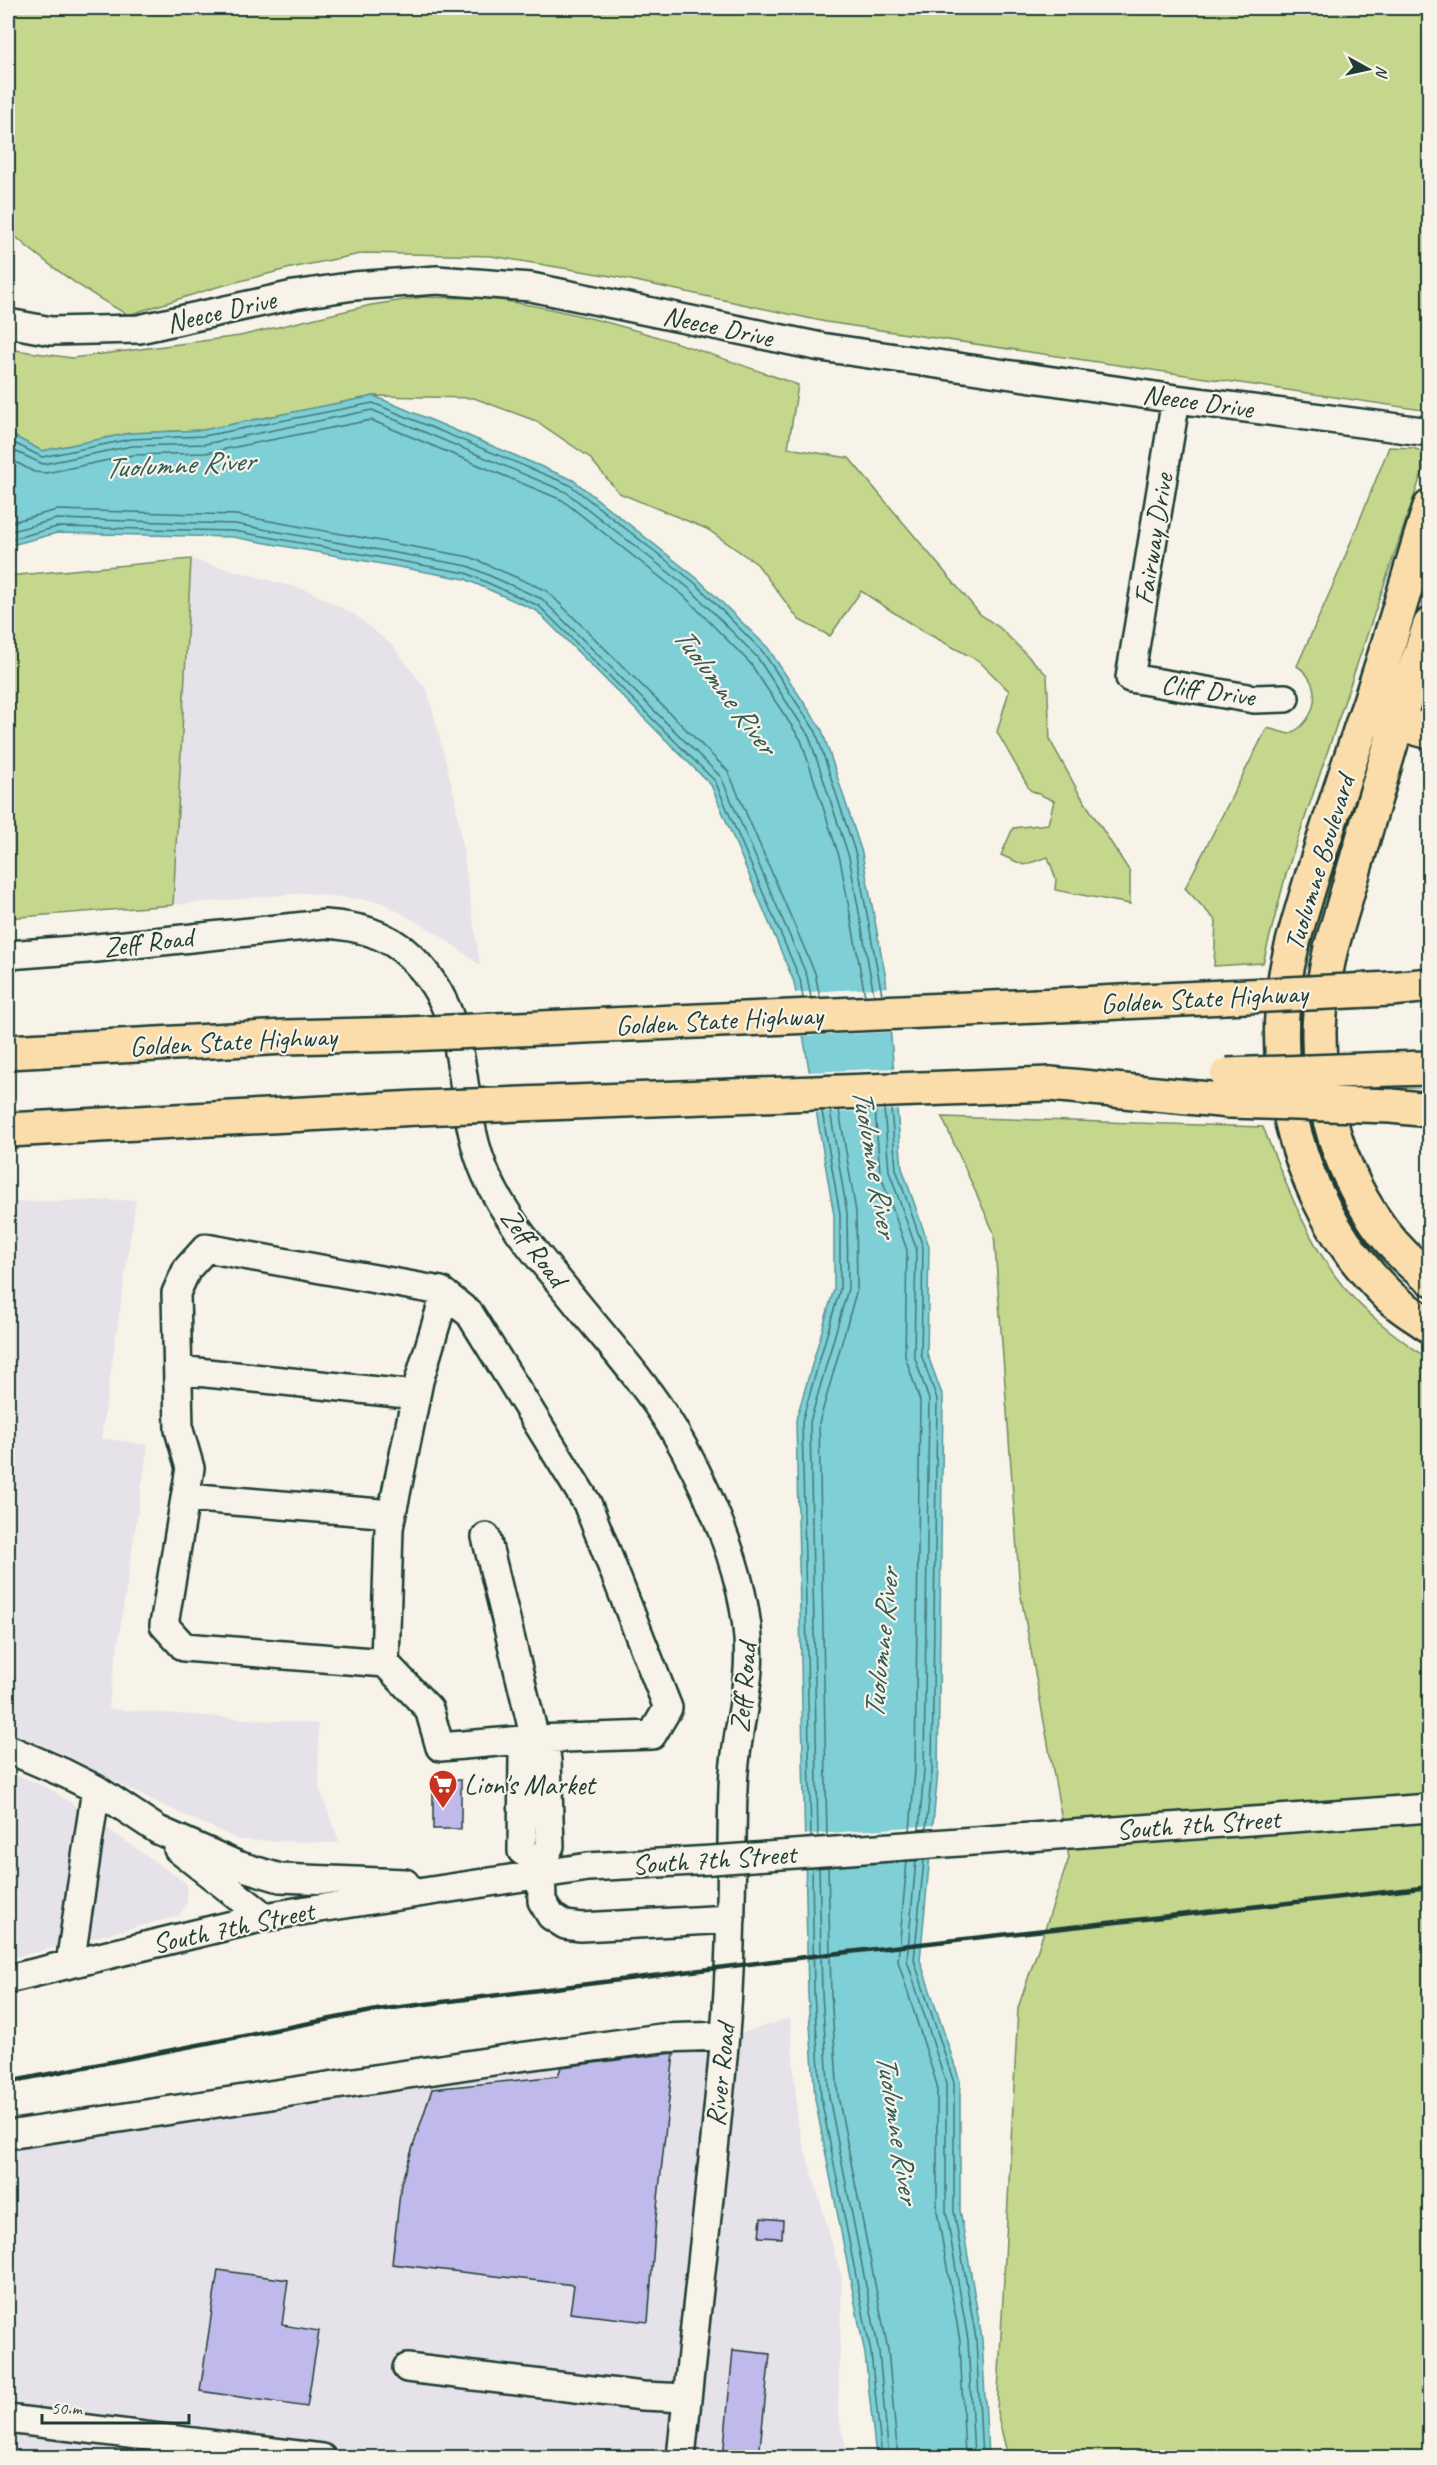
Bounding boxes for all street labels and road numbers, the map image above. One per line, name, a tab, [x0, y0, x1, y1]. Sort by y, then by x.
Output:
street label: Neece Drive	[163, 281, 281, 341]
street label: Neece Drive	[660, 297, 778, 355]
street label: Neece Drive	[1141, 376, 1257, 426]
street label: Fairway Drive	[1125, 469, 1181, 607]
street label: Cliff Drive	[1159, 666, 1259, 714]
street label: Tuolumne Boulevard	[1276, 767, 1363, 955]
street label: Zeff Road	[101, 919, 199, 965]
street label: Golden State Highway	[1100, 975, 1311, 1021]
street label: Golden State Highway	[615, 997, 826, 1043]
street label: Golden State Highway	[129, 1018, 340, 1064]
street label: Zeff Road	[493, 1201, 577, 1297]
street label: Zeff Road	[722, 1638, 765, 1734]
street label: South 7th Street	[1115, 1801, 1284, 1847]
street label: South 7th Street	[631, 1836, 800, 1882]
street label: South 7th Street	[149, 1892, 320, 1961]
street label: River Road	[697, 2018, 743, 2128]

